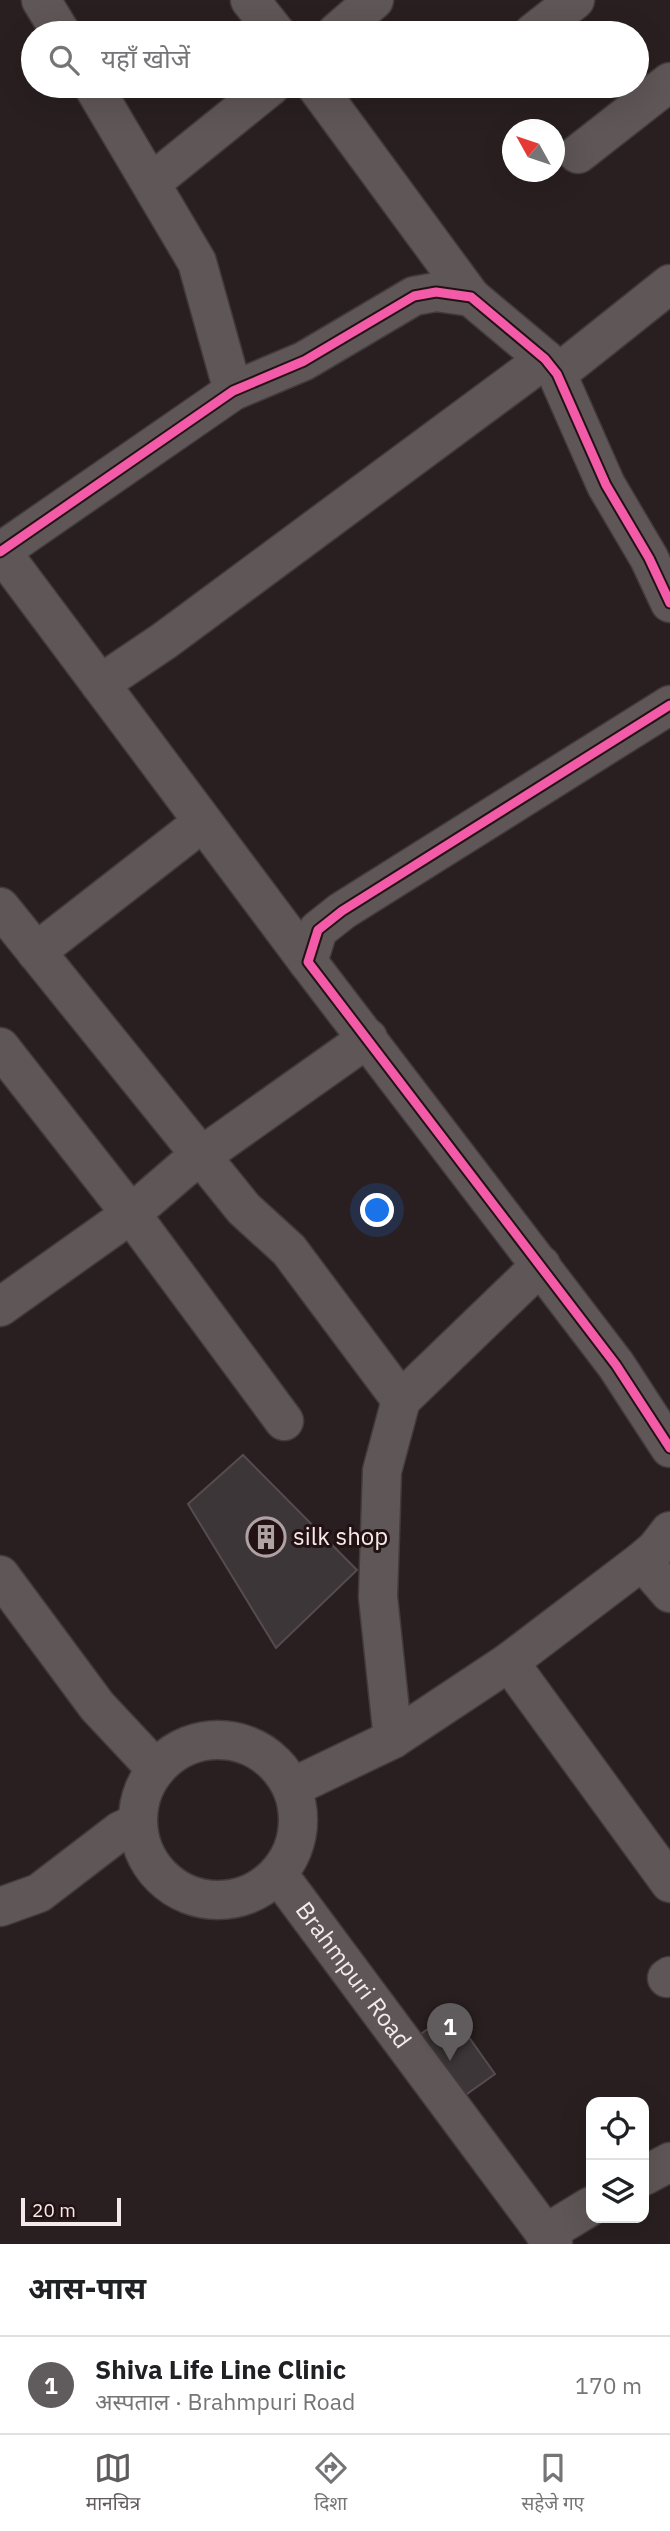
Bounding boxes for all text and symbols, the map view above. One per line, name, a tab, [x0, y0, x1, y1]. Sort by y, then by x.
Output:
search box	[21, 21, 649, 98]
icon: search	[45, 41, 83, 79]
text: यहाँ खोजें	[101, 41, 190, 75]
north arrow	[502, 119, 565, 182]
your location	[360, 1193, 394, 1227]
building icon: silk shop	[245, 1516, 287, 1558]
place label: silk shop	[293, 1520, 388, 1552]
street label: Brahmpuri Road	[289, 1895, 419, 2054]
pin: 1	[427, 2003, 473, 2061]
map controls	[586, 2097, 649, 2223]
button: locate	[586, 2097, 649, 2160]
button: layers	[586, 2160, 649, 2223]
scale bar	[21, 2195, 121, 2227]
text: 20 m	[32, 2198, 76, 2222]
text: आस-पास	[28, 2268, 146, 2307]
text: Shiva Life Line Clinic	[95, 2352, 346, 2386]
text: 1	[44, 2370, 58, 2400]
text: 170 m	[575, 2370, 642, 2400]
text: अस्पताल · Brahmpuri Road	[95, 2386, 355, 2416]
tab: मानचित्र	[86, 2449, 140, 2518]
tab: दिशा	[312, 2449, 350, 2518]
tab: सहेजे गए	[521, 2449, 584, 2518]

